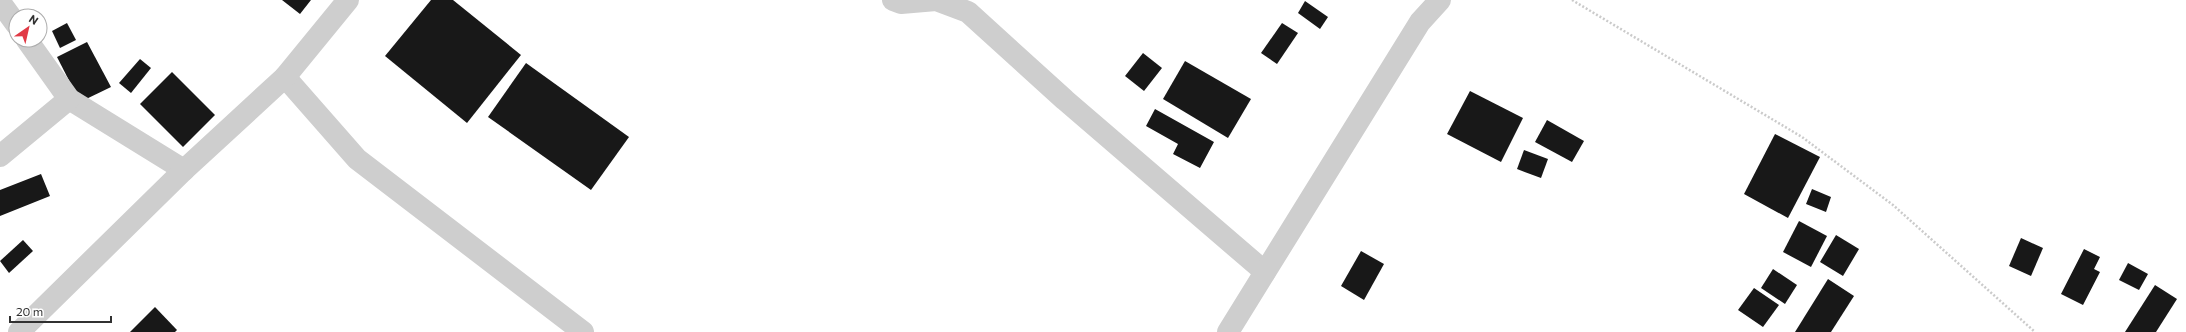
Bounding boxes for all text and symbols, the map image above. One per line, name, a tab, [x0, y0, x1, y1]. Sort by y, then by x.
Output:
north arrow	[8, 8, 48, 48]
text: N	[27, 12, 41, 27]
scale bar	[10, 298, 111, 324]
text: 20 m	[16, 304, 43, 318]

